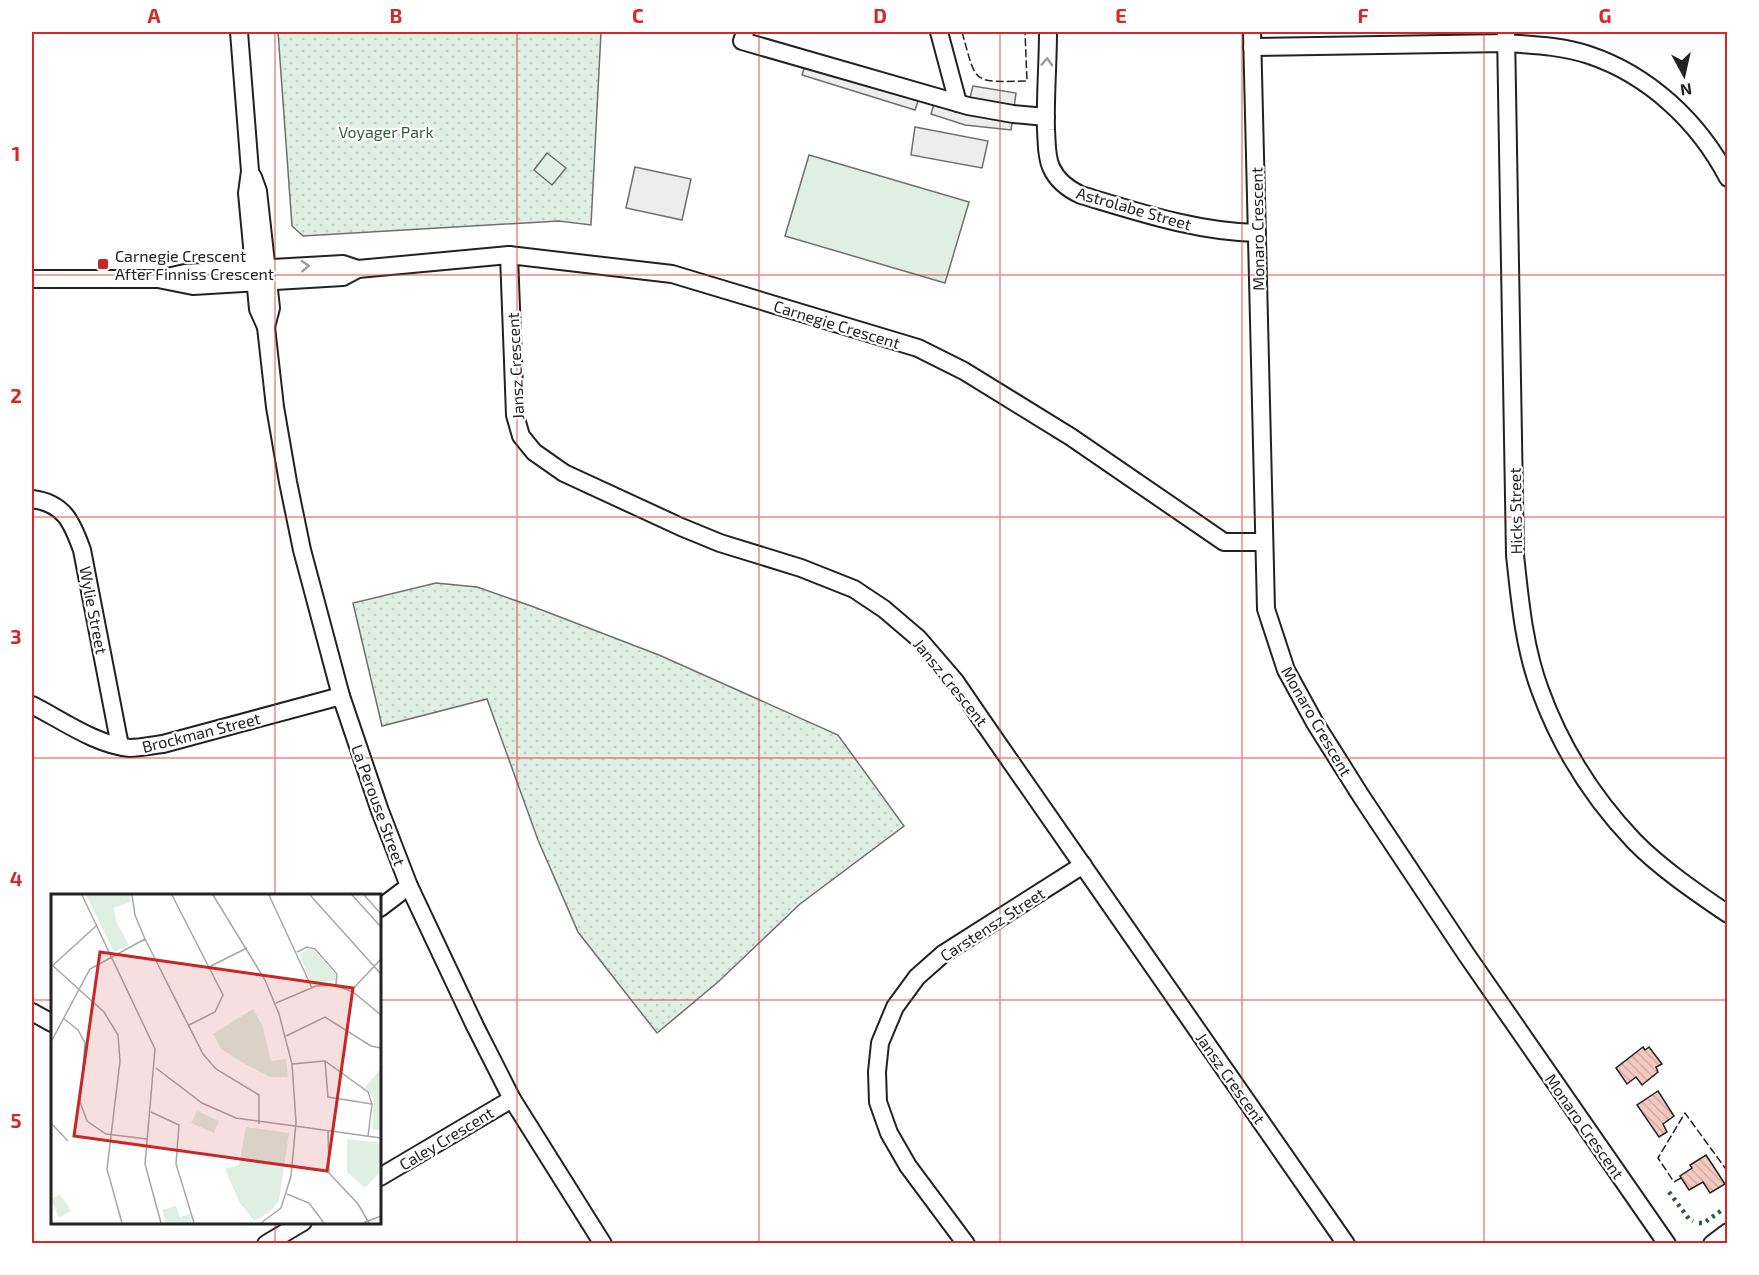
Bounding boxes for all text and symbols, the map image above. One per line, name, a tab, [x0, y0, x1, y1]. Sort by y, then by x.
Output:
text: A	[147, 3, 161, 27]
text: B	[390, 3, 402, 27]
text: C	[632, 3, 644, 27]
text: D	[873, 3, 887, 27]
text: E	[1115, 3, 1127, 27]
text: F	[1357, 3, 1369, 27]
text: G	[1599, 3, 1611, 27]
north arrow	[1654, 45, 1714, 105]
one-way arrow	[1040, 58, 1053, 67]
text: N	[1679, 80, 1693, 101]
park label: Voyager Park	[338, 122, 434, 141]
text: 1	[12, 141, 20, 165]
street label: Monaro Crescent	[1246, 167, 1268, 291]
street label: Astrolabe Street	[1074, 182, 1194, 234]
place label: Carnegie Crescent After Finniss Crescent	[115, 246, 274, 283]
marker: Carnegie Crescent After Finniss Crescent	[96, 257, 110, 271]
one-way arrow	[301, 260, 310, 273]
street label: Carnegie Crescent	[772, 296, 902, 352]
street label: Jansz Crescent	[503, 312, 527, 420]
text: 2	[10, 383, 22, 407]
street label: Hicks Street	[1505, 467, 1525, 555]
street label: Wylie Street	[76, 565, 112, 655]
text: 3	[10, 624, 22, 648]
street label: Jansz Crescent	[910, 634, 992, 730]
street label: Monaro Crescent	[1278, 663, 1356, 779]
street label: Brockman Street	[140, 708, 262, 756]
street label: La Perouse Street	[348, 742, 410, 868]
text: 4	[10, 866, 23, 890]
street label: Carstensz Street	[936, 883, 1048, 965]
inset map	[51, 894, 381, 1224]
street label: Jansz Crescent	[1193, 1029, 1269, 1127]
street label: Monaro Crescent	[1542, 1070, 1628, 1182]
street label: Caley Crescent	[395, 1102, 497, 1174]
text: 5	[10, 1108, 22, 1132]

